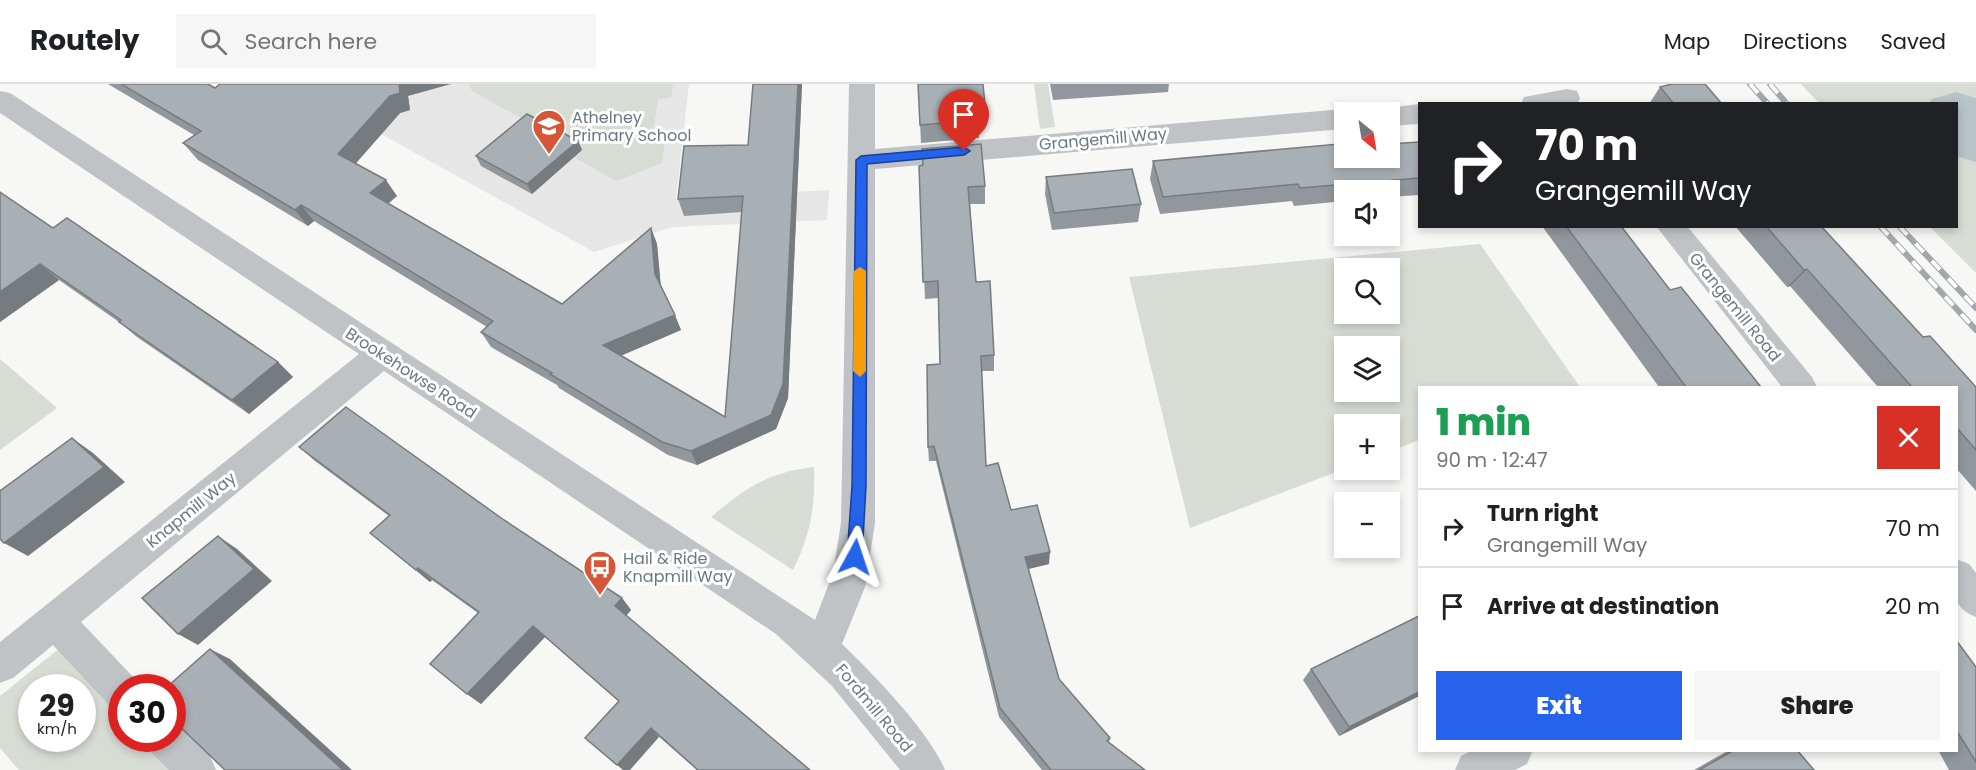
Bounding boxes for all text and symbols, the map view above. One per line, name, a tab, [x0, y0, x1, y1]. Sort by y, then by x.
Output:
search box	[176, 14, 596, 68]
text: Routely	[30, 21, 140, 60]
icon: search	[197, 25, 230, 58]
text: Search here	[245, 26, 377, 57]
text: Map	[1664, 27, 1710, 56]
text: Directions	[1743, 27, 1847, 56]
text: Saved	[1880, 27, 1946, 56]
pin	[938, 89, 989, 151]
icon: arrive	[947, 98, 980, 131]
north arrow	[1334, 102, 1400, 168]
map controls	[1334, 102, 1400, 558]
place label: Athelney Primary School	[572, 106, 691, 147]
school or university icon: Athelney Primary School	[531, 108, 567, 155]
text: 70 m	[1535, 116, 1638, 175]
street label: Grangemill Way	[1038, 122, 1168, 156]
icon: right	[1436, 126, 1514, 204]
text: Grangemill Way	[1535, 172, 1751, 209]
button: sound	[1334, 180, 1400, 246]
street label: Grangemill Road	[1684, 248, 1786, 366]
button: search	[1334, 258, 1400, 324]
street label: Brookehowse Road	[341, 322, 481, 424]
button: layers	[1334, 336, 1400, 402]
text: 1 min	[1436, 397, 1531, 448]
button: close	[1877, 406, 1940, 469]
button: +	[1334, 414, 1400, 480]
text: 90 m · 12:47	[1436, 446, 1548, 474]
street label: Knapmill Way	[141, 467, 241, 553]
button: −	[1334, 492, 1400, 558]
text: Turn right	[1487, 498, 1598, 529]
icon: right	[1436, 512, 1469, 545]
text: 70 m	[1886, 513, 1940, 544]
position arrow	[823, 525, 887, 589]
text: Grangemill Way	[1487, 531, 1647, 559]
place label: Hail & Ride Knapmill Way	[623, 547, 732, 588]
bus stop icon: Hail & Ride Knapmill Way	[582, 549, 618, 596]
icon: arrive	[1436, 590, 1469, 623]
text: Arrive at destination	[1487, 591, 1719, 622]
text: 20 m	[1885, 591, 1940, 622]
street label: Fordmill Road	[830, 659, 918, 757]
button: Exit	[1436, 671, 1682, 740]
button: Share	[1694, 671, 1940, 740]
speed limit sign: 30	[108, 674, 186, 752]
text: 29	[39, 684, 75, 727]
text: km/h	[37, 718, 77, 739]

